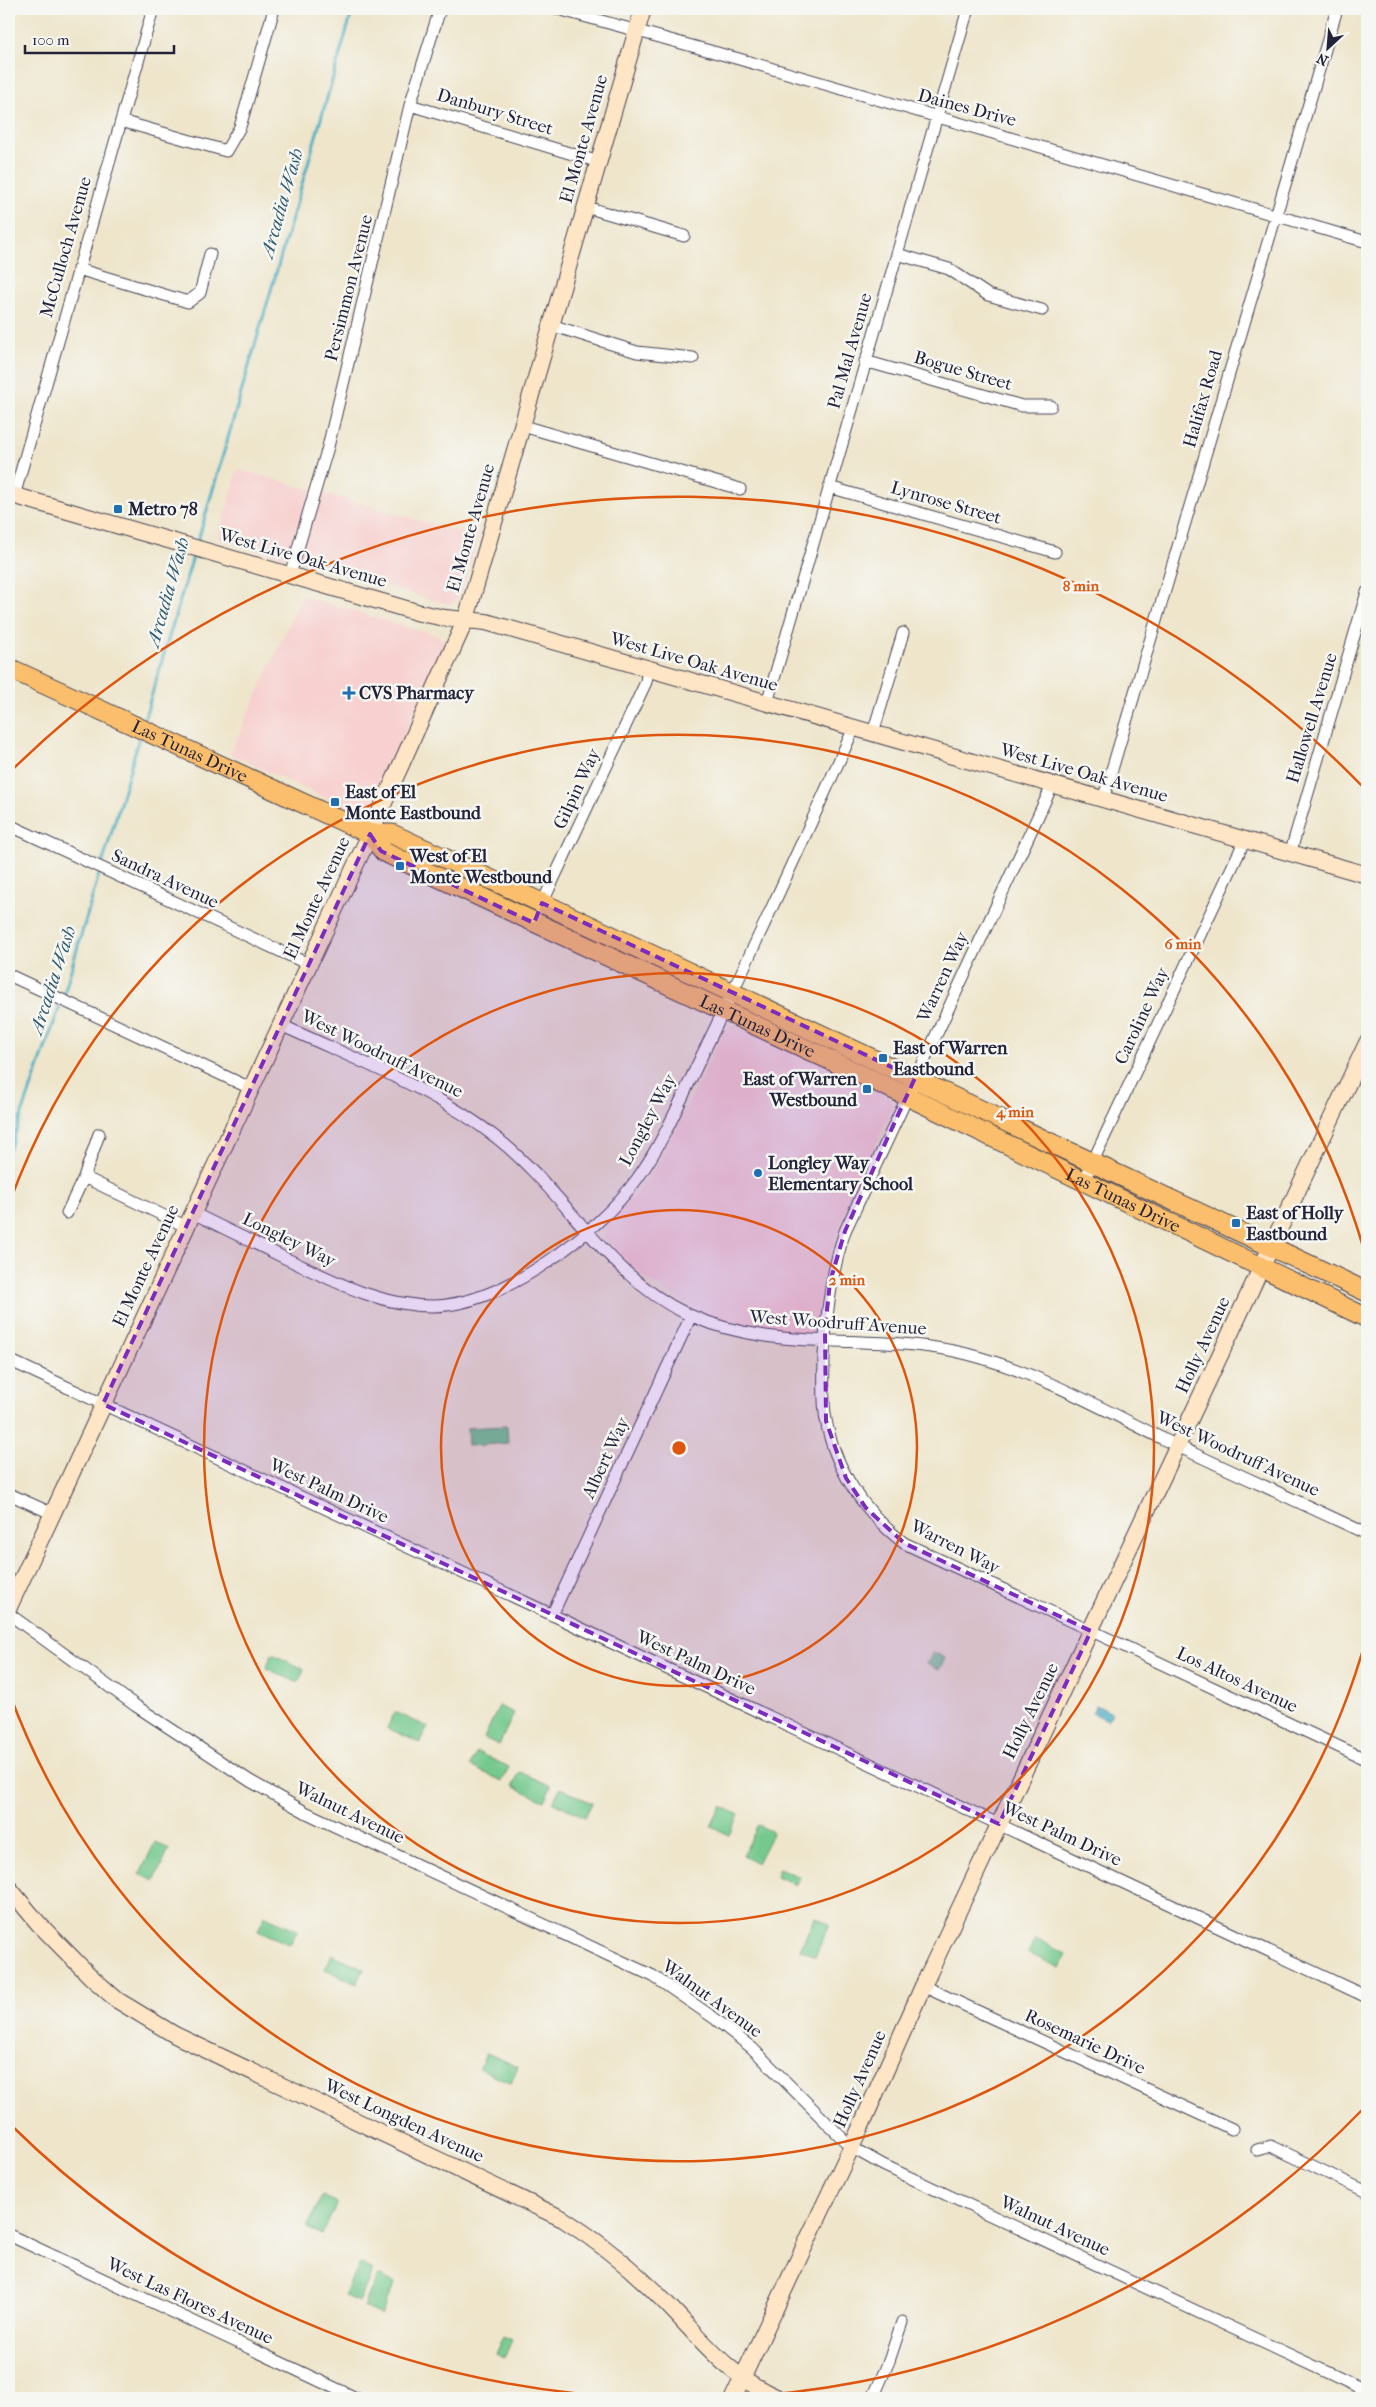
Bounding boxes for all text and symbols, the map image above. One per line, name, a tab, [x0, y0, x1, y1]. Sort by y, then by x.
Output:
scale bar	[25, 22, 174, 54]
north arrow	[1304, 22, 1354, 72]
text: 100 m	[32, 31, 70, 49]
text: N	[1314, 49, 1331, 69]
street label: El Monte Avenue	[556, 72, 612, 206]
street label: Danbury Street	[434, 84, 556, 140]
street label: Daines Drive	[915, 85, 1019, 131]
water label: Arcadia Wash	[255, 146, 308, 262]
street label: McCulloch Avenue	[36, 174, 96, 320]
street label: Persimmon Avenue	[321, 212, 377, 363]
street label: Pal Mal Avenue	[823, 291, 877, 411]
street label: Bogue Street	[911, 347, 1015, 395]
street label: Halifax Road	[1179, 348, 1227, 450]
street label: El Monte Avenue	[443, 461, 499, 595]
street label: Lynrose Street	[888, 477, 1004, 529]
place label: Metro 78	[127, 499, 198, 520]
marker: Metro 78	[112, 503, 124, 515]
street label: West Live Oak Avenue	[216, 524, 389, 592]
water label: Arcadia Wash	[141, 535, 194, 651]
text: 8 min	[1063, 577, 1099, 595]
street label: West Live Oak Avenue	[607, 628, 780, 696]
street label: Hallowell Avenue	[1282, 650, 1342, 786]
place label: CVS Pharmacy	[359, 683, 475, 704]
marker: CVS Pharmacy	[343, 687, 355, 699]
street label: Las Tunas Drive	[129, 715, 251, 787]
street label: West Live Oak Avenue	[997, 739, 1170, 807]
street label: Gilpin Way	[549, 744, 605, 833]
place label: East of El Monte Eastbound	[344, 782, 482, 824]
marker: East of El Monte Eastbound	[329, 796, 341, 808]
street label: El Monte Avenue	[279, 833, 355, 963]
street label: Sandra Avenue	[108, 845, 222, 913]
place label: West of El Monte Westbound	[409, 846, 553, 888]
marker: West of El Monte Westbound	[394, 860, 406, 872]
water label: Arcadia Wash	[25, 923, 81, 1039]
street label: Warren Way	[913, 927, 974, 1026]
text: 6 min	[1165, 935, 1202, 953]
street label: Caroline Way	[1110, 963, 1174, 1068]
street label: Las Tunas Drive	[696, 990, 819, 1062]
street label: West Woodruff Avenue	[297, 1005, 466, 1102]
place label: East of Warren Eastbound	[893, 1038, 1008, 1080]
marker: East of Warren Eastbound	[877, 1052, 889, 1064]
street label: Longley Way	[615, 1069, 682, 1170]
place label: East of Warren Westbound	[743, 1069, 858, 1111]
marker: East of Warren Westbound	[861, 1083, 873, 1095]
text: 4 min	[995, 1103, 1034, 1121]
place label: Longley Way Elementary School	[768, 1153, 914, 1195]
street label: Las Tunas Drive	[1062, 1164, 1184, 1237]
marker: Longley Way Elementary School	[752, 1167, 764, 1179]
street label: El Monte Avenue	[108, 1201, 184, 1331]
place label: East of Holly Eastbound	[1246, 1203, 1345, 1245]
street label: Longley Way	[239, 1208, 340, 1272]
marker: East of Holly Eastbound	[1230, 1217, 1242, 1229]
text: 2 min	[829, 1271, 866, 1289]
street label: Holly Avenue	[1171, 1293, 1235, 1397]
street label: West Woodruff Avenue	[748, 1306, 927, 1340]
street label: West Woodruff Avenue	[1152, 1407, 1323, 1501]
street label: Albert Way	[578, 1413, 634, 1503]
centre of rings	[670, 1439, 688, 1457]
street label: West Palm Drive	[265, 1454, 392, 1528]
street label: Warren Way	[906, 1515, 1004, 1579]
street label: West Palm Drive	[632, 1626, 759, 1700]
street label: Los Altos Avenue	[1173, 1643, 1301, 1717]
street label: Holly Avenue	[999, 1660, 1063, 1762]
street label: Walnut Avenue	[291, 1777, 408, 1848]
street label: West Palm Drive	[998, 1797, 1125, 1871]
street label: Walnut Avenue	[657, 1955, 766, 2042]
street label: Rosemarie Drive	[1021, 2005, 1149, 2079]
street label: Holly Avenue	[829, 2027, 891, 2131]
street label: West Longden Avenue	[320, 2074, 487, 2167]
street label: Walnut Avenue	[996, 2191, 1113, 2261]
street label: West Las Flores Avenue	[103, 2253, 276, 2349]

